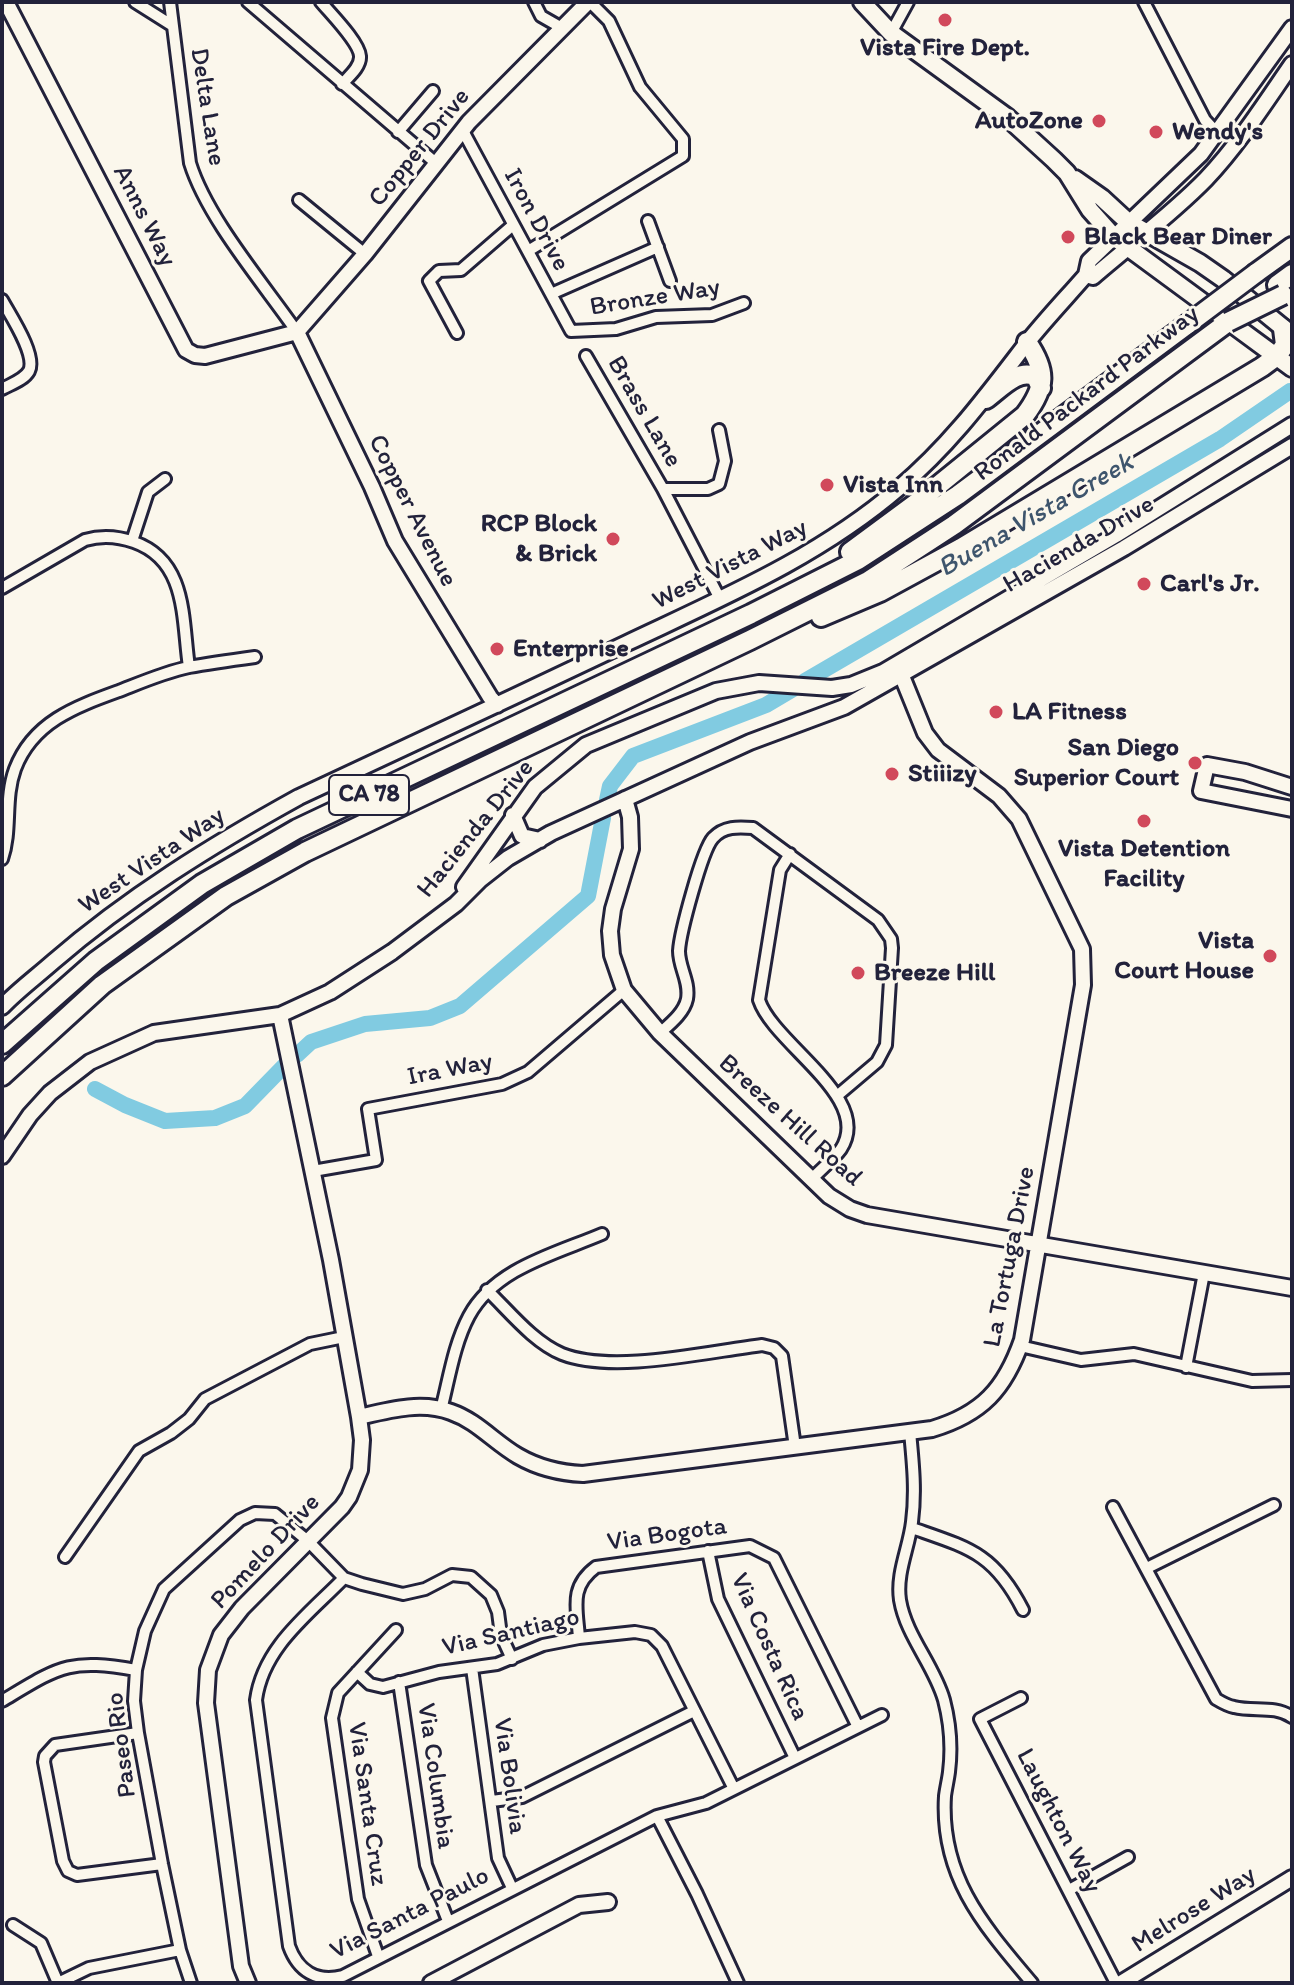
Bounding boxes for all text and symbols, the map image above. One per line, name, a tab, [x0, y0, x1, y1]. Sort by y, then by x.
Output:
marker: Vista Fire Dept.	[936, 11, 954, 29]
place label: Vista Fire Dept.	[860, 32, 1030, 64]
street label: Delta Lane	[182, 46, 232, 168]
street label: Copper Drive	[363, 82, 477, 214]
place label: AutoZone	[975, 105, 1083, 137]
marker: AutoZone	[1090, 112, 1108, 130]
place label: Wendy's	[1172, 116, 1263, 148]
marker: Wendy's	[1147, 123, 1165, 141]
street label: Anns Way	[105, 160, 183, 272]
street label: Iron Drive	[496, 163, 576, 277]
place label: Black Bear Diner	[1084, 221, 1272, 253]
marker: Black Bear Diner	[1059, 228, 1077, 246]
street label: Bronze Way	[588, 272, 722, 324]
street label: Ronald Packard Parkway	[968, 299, 1206, 489]
street label: Brass Lane	[600, 351, 688, 473]
street label: Copper Avenue	[360, 430, 464, 592]
water label: Buena Vista Creek	[932, 446, 1140, 586]
place label: Vista Inn	[843, 469, 943, 501]
marker: Vista Inn	[818, 476, 836, 494]
street label: Hacienda Drive	[998, 489, 1160, 601]
place label: RCP Block & Brick	[481, 508, 597, 570]
street label: West Vista Way	[647, 513, 813, 617]
marker: RCP Block & Brick	[604, 530, 622, 548]
place label: Carl's Jr.	[1160, 568, 1260, 600]
marker: Carl's Jr.	[1135, 575, 1153, 593]
place label: Enterprise	[513, 633, 629, 665]
marker: Enterprise	[488, 640, 506, 658]
place label: LA Fitness	[1012, 696, 1127, 728]
marker: LA Fitness	[987, 703, 1005, 721]
place label: San Diego Superior Court	[1014, 732, 1179, 794]
street label: Hacienda Drive	[411, 754, 541, 904]
marker: San Diego Superior Court	[1186, 754, 1204, 772]
place label: Stiiizy	[908, 758, 976, 790]
marker: Stiiizy	[883, 765, 901, 783]
road number: CA 78	[329, 775, 409, 815]
street label: West Vista Way	[73, 801, 231, 921]
marker: Vista Detention Facility	[1135, 812, 1153, 830]
place label: Vista Detention Facility	[1058, 833, 1230, 894]
place label: Vista Court House	[1114, 925, 1254, 986]
marker: Vista Court House	[1261, 947, 1279, 965]
place label: Breeze Hill	[874, 957, 995, 989]
marker: Breeze Hill	[849, 964, 867, 982]
street label: Ira Way	[405, 1046, 495, 1094]
street label: Breeze Hill Road	[711, 1048, 869, 1194]
street label: La Tortuga Drive	[977, 1164, 1043, 1350]
street label: Pomelo Drive	[205, 1488, 327, 1616]
street label: Via Bogota	[605, 1511, 729, 1559]
street label: Via Costa Rica	[723, 1569, 815, 1725]
street label: Via Santiago	[439, 1602, 583, 1664]
street label: Paseo Rio	[100, 1690, 144, 1800]
street label: Via Columbia	[409, 1701, 461, 1851]
street label: Via Bolivia	[485, 1716, 533, 1836]
street label: Via Santa Cruz	[340, 1720, 394, 1888]
street label: Laughton Way	[1008, 1744, 1108, 1898]
street label: Melrose Way	[1126, 1860, 1262, 1960]
street label: Via Santa Paulo	[325, 1861, 495, 1967]

